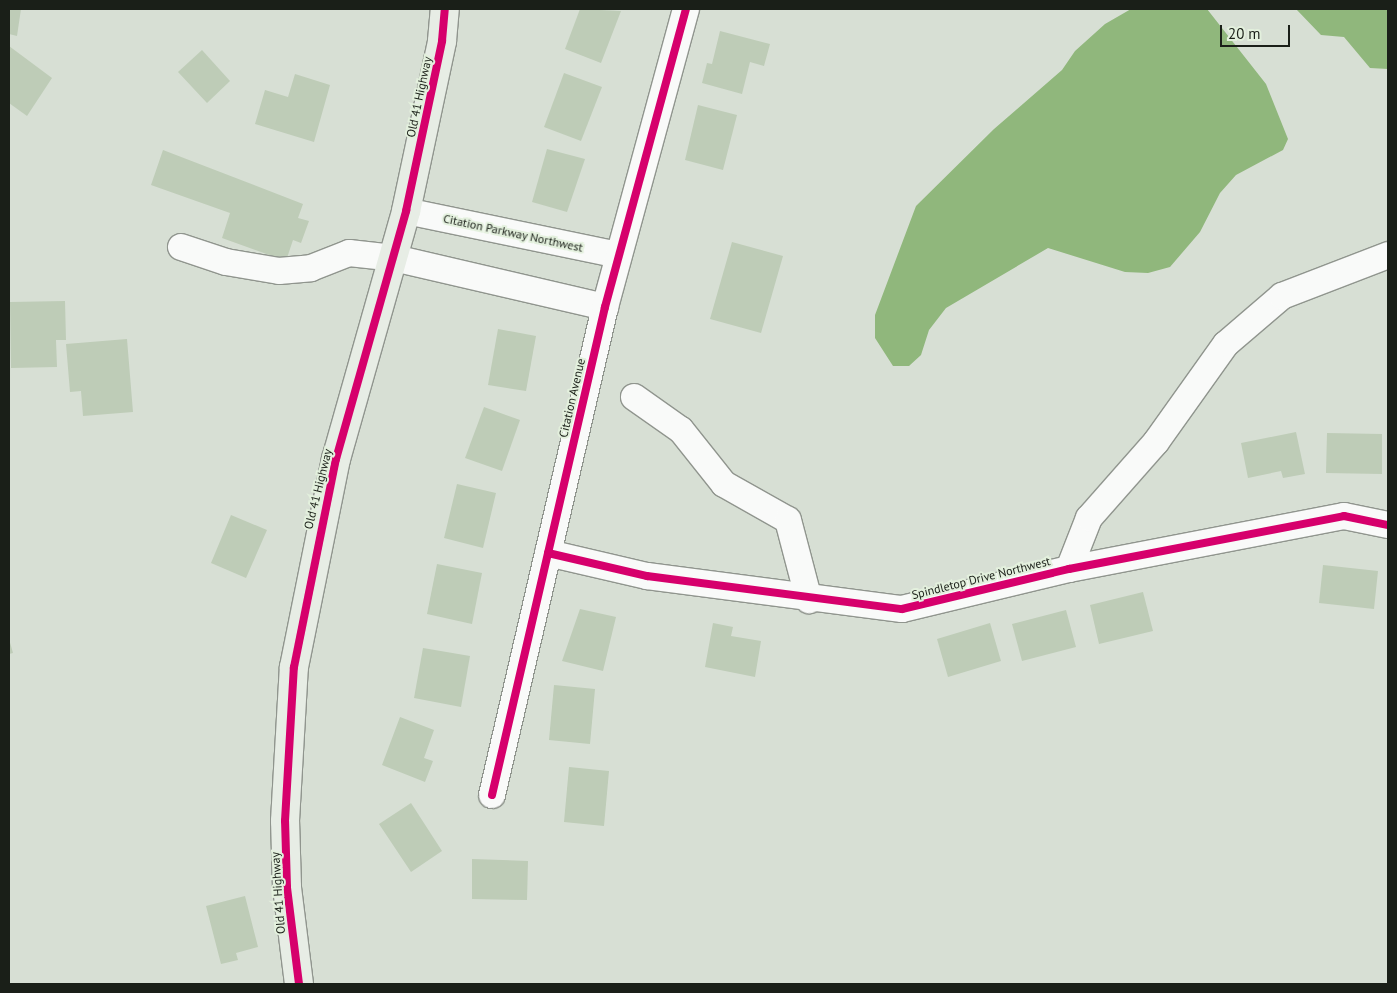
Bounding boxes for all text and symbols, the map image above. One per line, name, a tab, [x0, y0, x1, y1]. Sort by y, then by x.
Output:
scale bar	[1222, 15, 1292, 47]
text: 20 m	[1228, 24, 1261, 43]
street label: Old 41 Highway	[403, 55, 435, 139]
street label: Citation Parkway Northwest	[442, 211, 584, 255]
street label: Citation Avenue	[556, 357, 588, 439]
street label: Old 41 Highway	[301, 447, 335, 531]
street label: Spindletop Drive Northwest	[910, 554, 1052, 602]
street label: Old 41 Highway	[268, 851, 288, 935]

